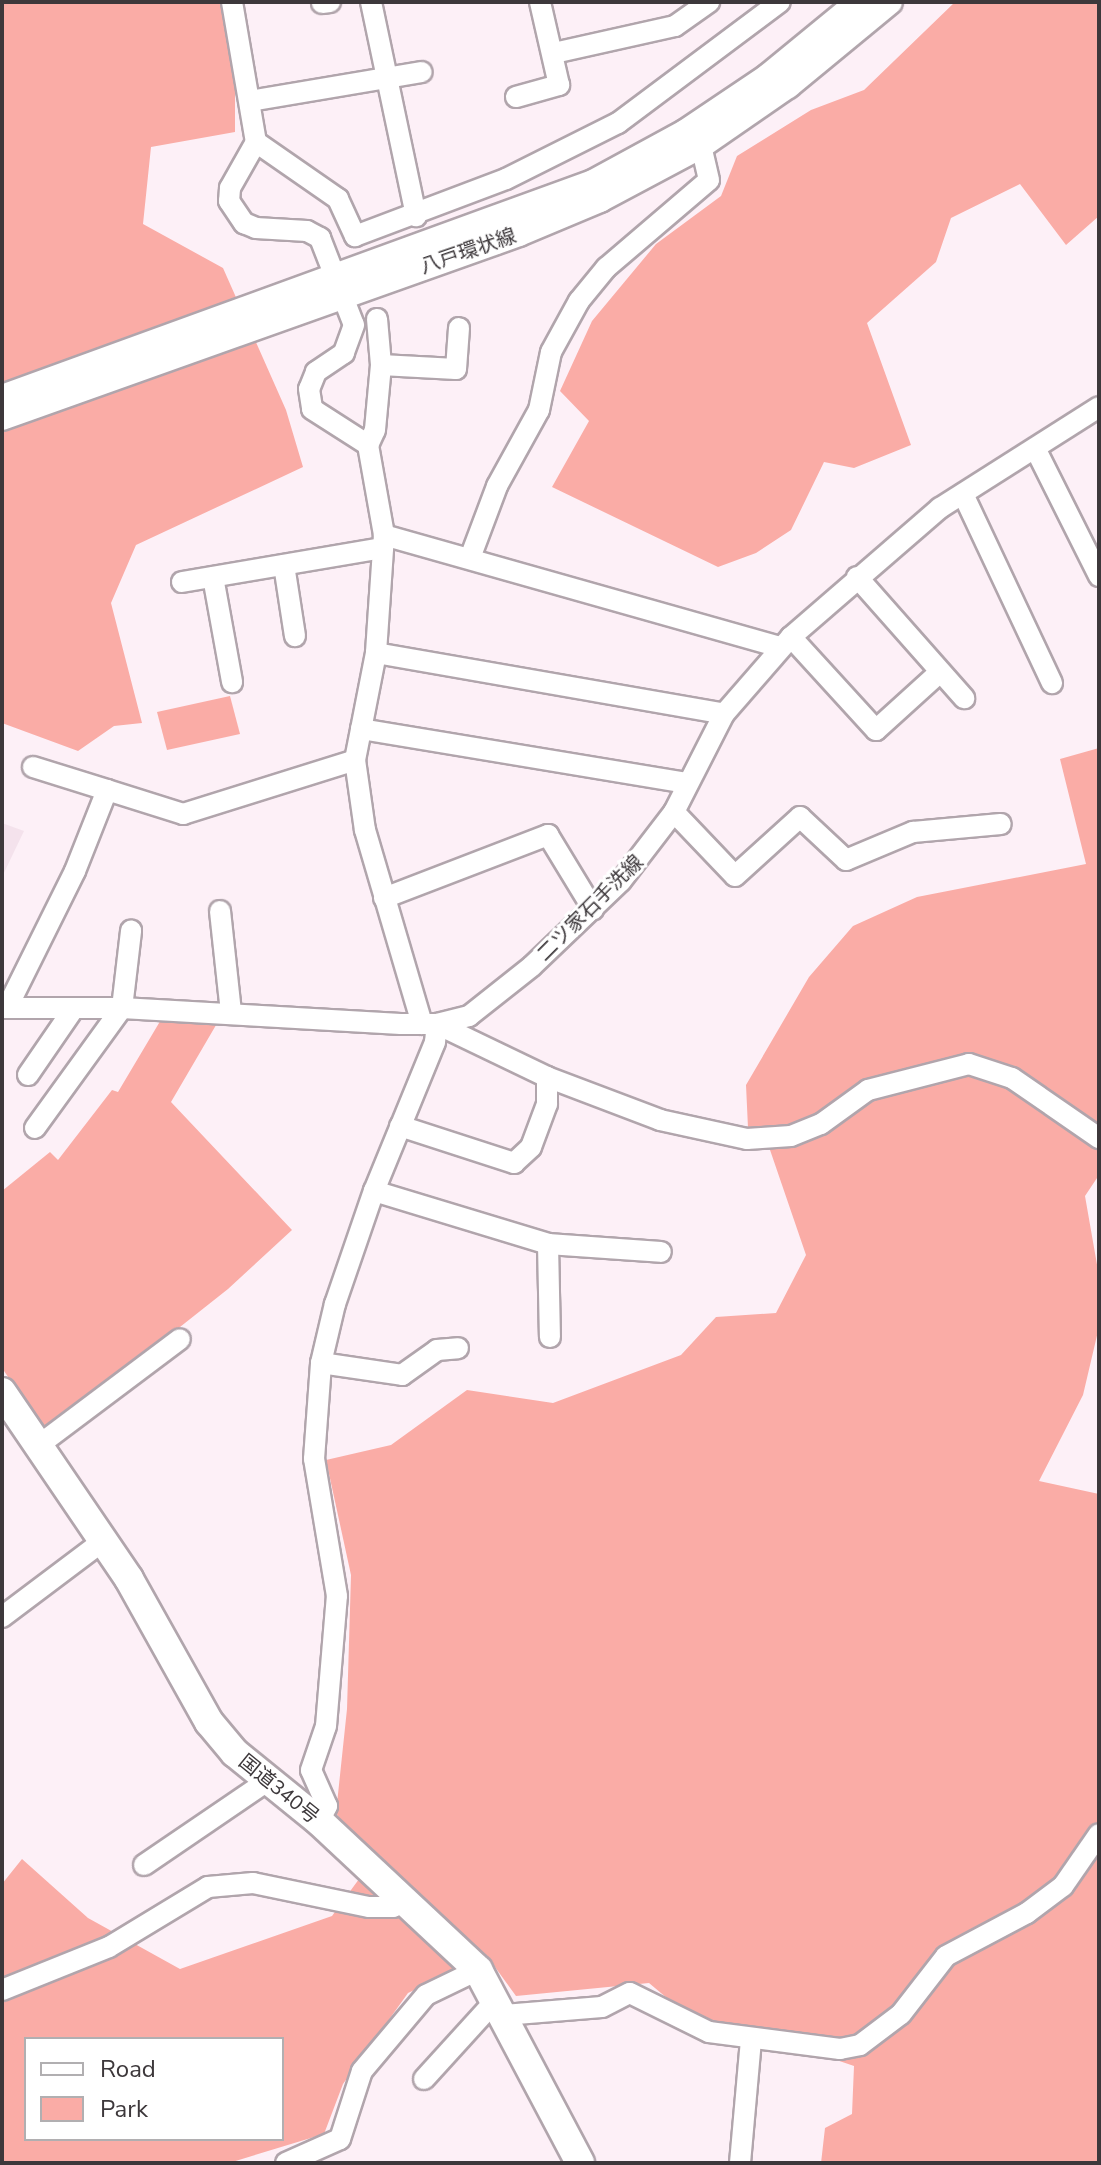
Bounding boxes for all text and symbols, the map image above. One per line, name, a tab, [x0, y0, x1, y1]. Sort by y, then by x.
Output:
street label: 八戸環状線	[417, 223, 519, 279]
street label: 二ツ家石手洗線	[532, 850, 648, 966]
street label: 国道340号	[234, 1749, 324, 1829]
legend	[24, 2037, 284, 2141]
text: Road	[100, 2053, 156, 2085]
text: Park	[100, 2093, 148, 2125]

